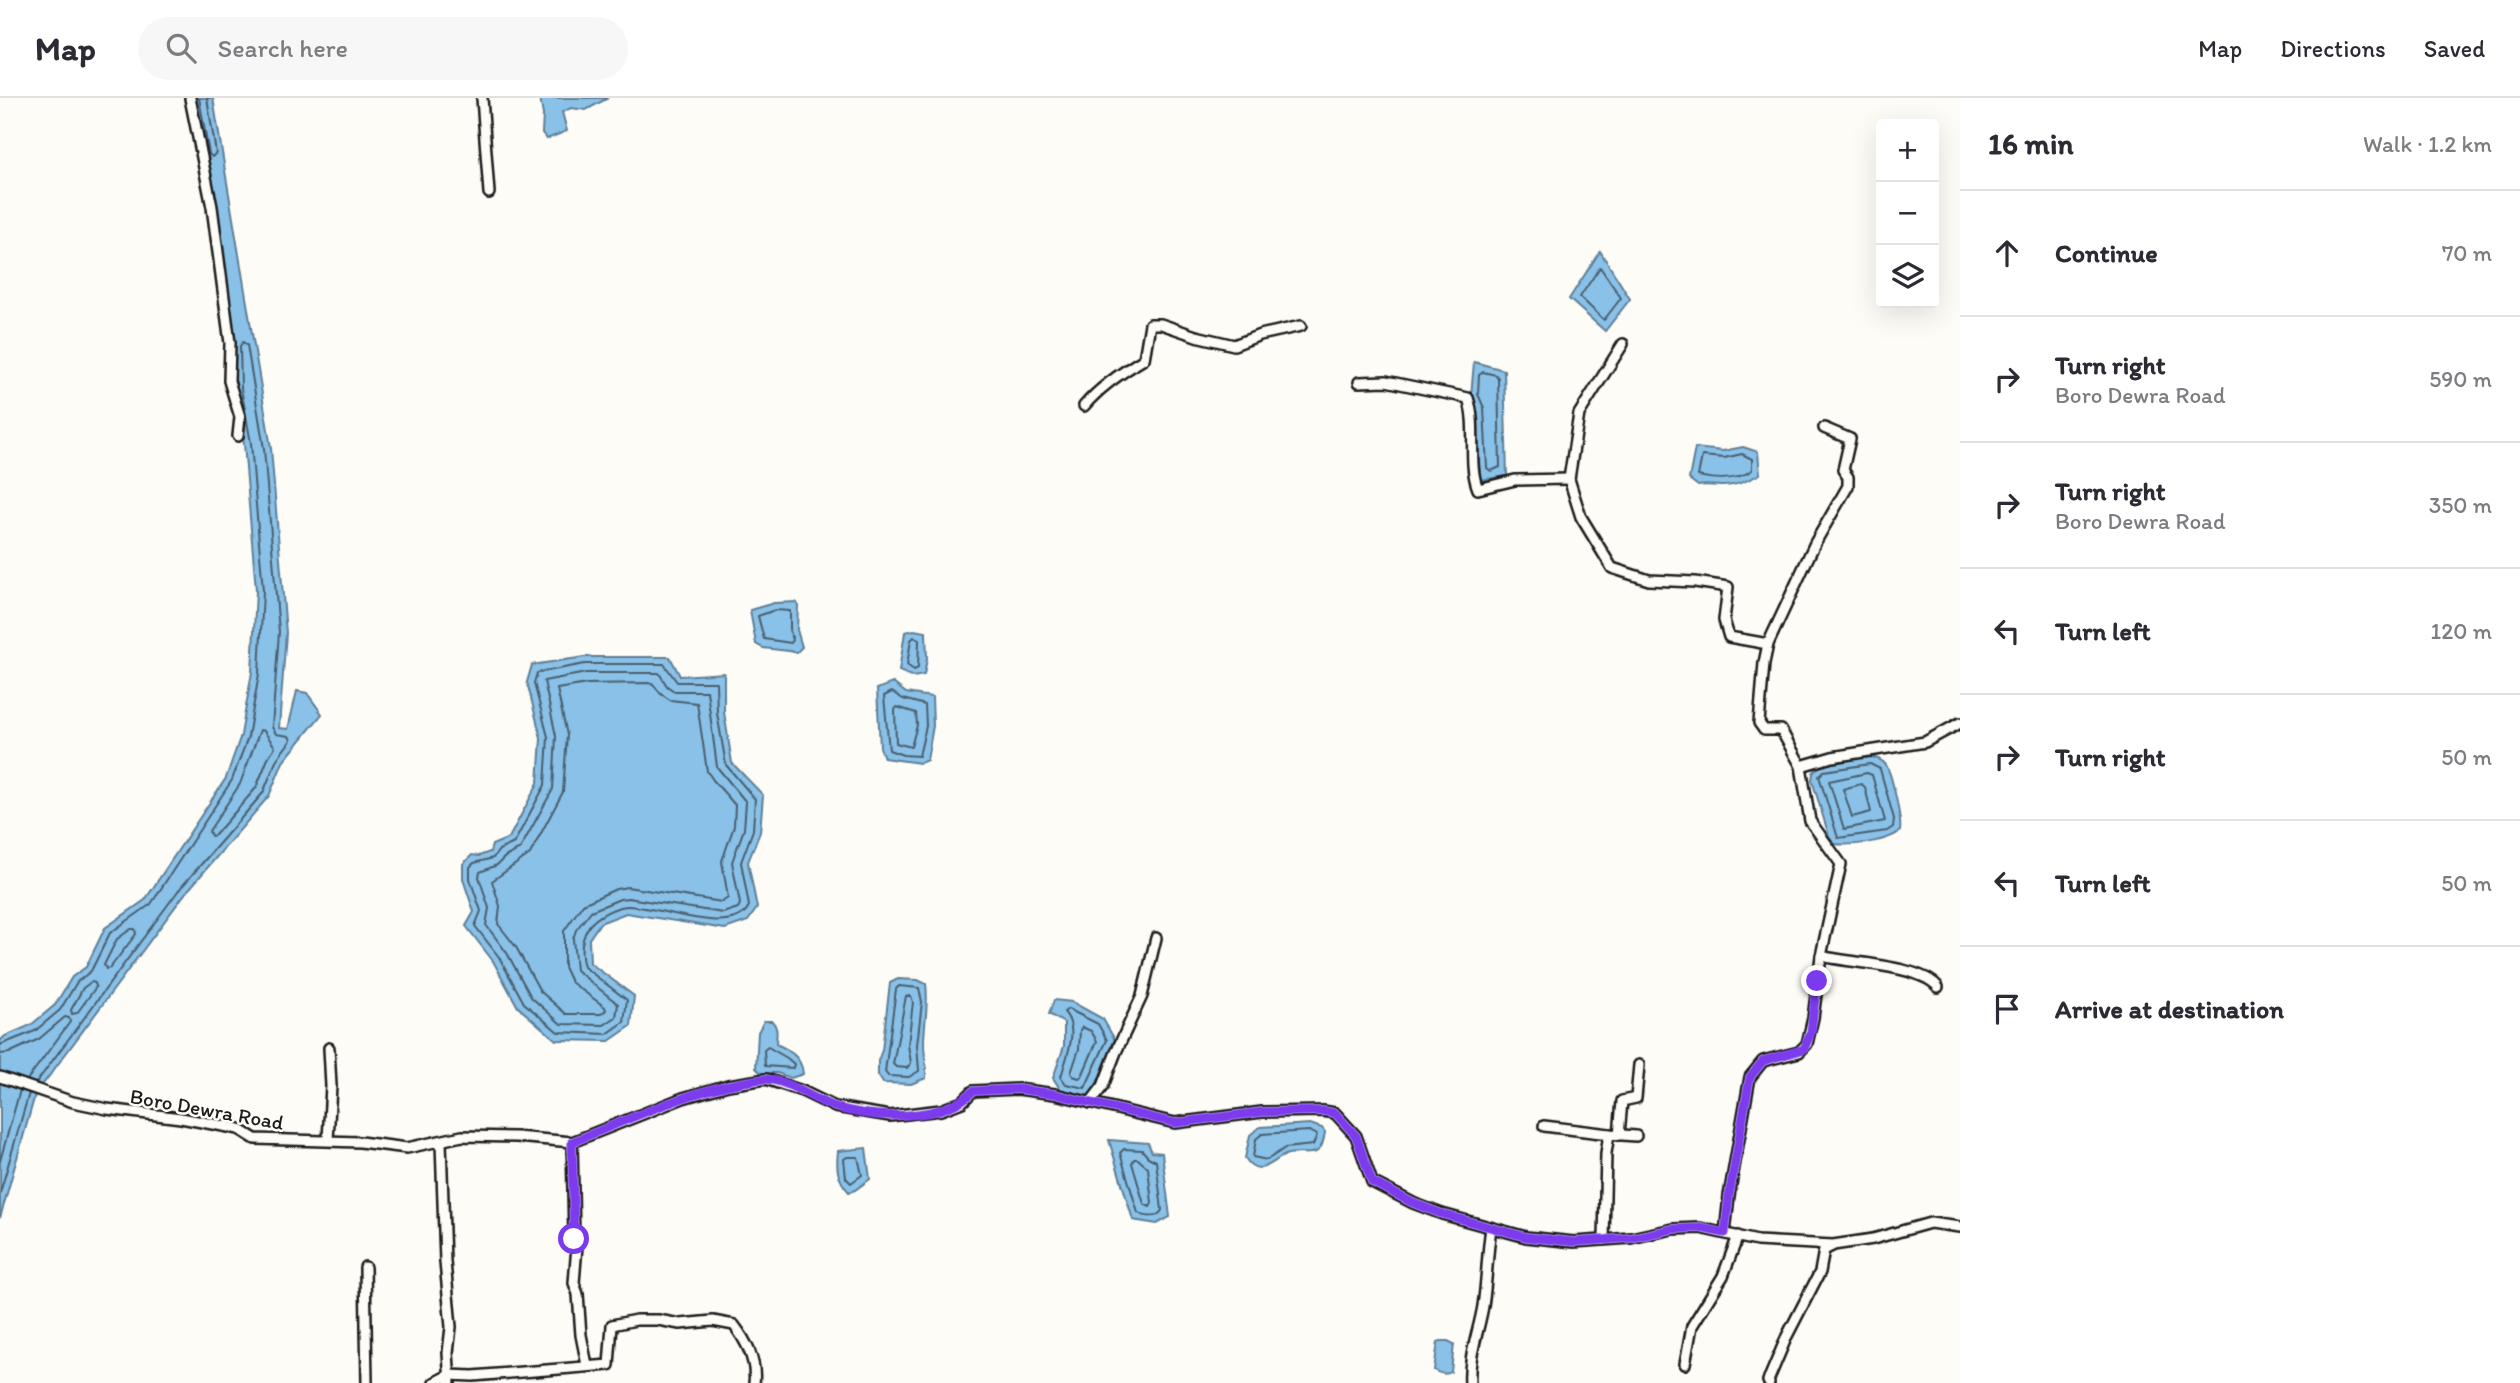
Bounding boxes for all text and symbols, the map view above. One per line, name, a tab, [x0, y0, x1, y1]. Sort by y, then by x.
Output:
search box	[138, 17, 628, 80]
text: Map	[35, 29, 96, 68]
icon: search	[162, 29, 200, 67]
text: Search here	[218, 32, 348, 64]
text: Map	[2198, 34, 2242, 63]
text: Directions	[2280, 34, 2386, 63]
text: Saved	[2424, 34, 2485, 63]
map controls	[1876, 119, 1939, 308]
button: +	[1876, 119, 1939, 182]
text: 16 min	[1988, 125, 2073, 162]
text: Walk · 1.2 km	[2363, 130, 2492, 158]
button: −	[1876, 182, 1939, 245]
icon: ahead	[1988, 234, 2026, 272]
text: Continue	[2055, 237, 2158, 269]
text: 70 m	[2442, 239, 2492, 267]
button: layers	[1876, 245, 1939, 308]
text: Turn right	[2055, 349, 2166, 381]
icon: right	[1988, 360, 2026, 398]
text: 590 m	[2429, 365, 2492, 393]
text: Boro Dewra Road	[2055, 381, 2226, 409]
text: Turn right	[2055, 475, 2166, 507]
icon: right	[1988, 486, 2026, 524]
text: 350 m	[2429, 491, 2492, 519]
text: Boro Dewra Road	[2055, 507, 2226, 535]
icon: left	[1988, 612, 2026, 650]
text: Turn left	[2055, 615, 2151, 647]
text: 120 m	[2431, 617, 2492, 645]
icon: right	[1988, 738, 2026, 776]
text: Turn right	[2055, 741, 2166, 773]
text: 50 m	[2441, 743, 2492, 771]
icon: left	[1988, 864, 2026, 902]
text: Turn left	[2055, 867, 2151, 899]
text: 50 m	[2441, 869, 2492, 897]
route end	[1801, 965, 1832, 996]
icon: arrive	[1988, 990, 2026, 1028]
text: Arrive at destination	[2055, 993, 2284, 1025]
street label: Boro Dewra Road	[128, 1083, 286, 1135]
route start	[558, 1223, 589, 1254]

